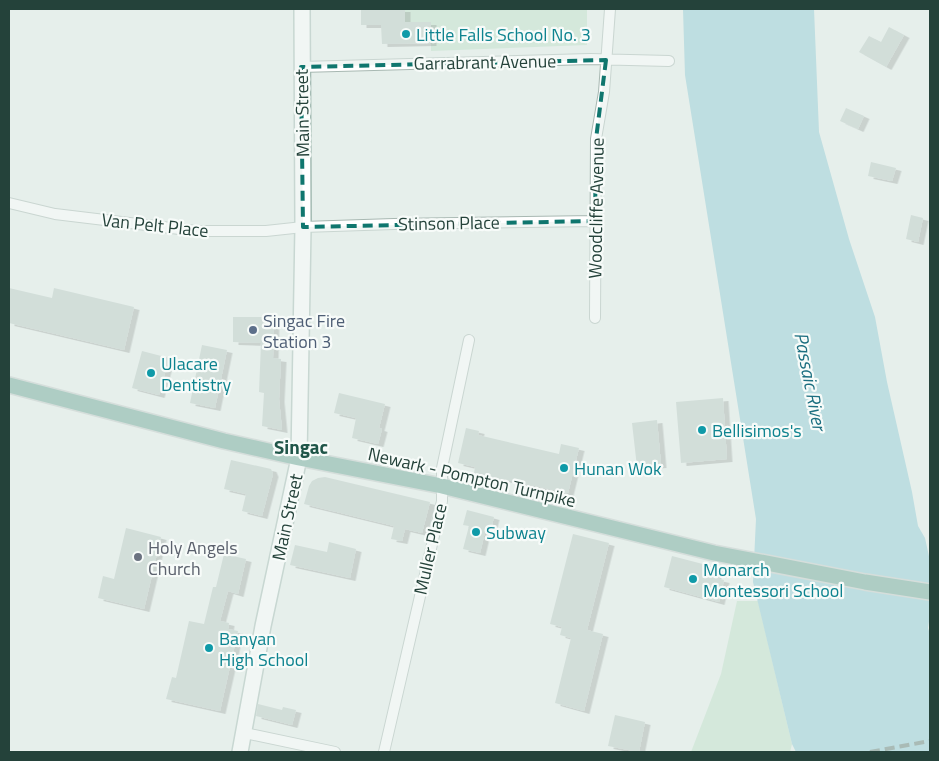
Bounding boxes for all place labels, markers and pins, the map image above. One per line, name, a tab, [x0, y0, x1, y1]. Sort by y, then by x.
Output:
place label: Little Falls School No. 3	[416, 21, 591, 48]
marker: Little Falls School No. 3	[400, 28, 412, 40]
place label: Singac Fire Station 3	[263, 307, 345, 355]
marker: Singac Fire Station 3	[247, 324, 259, 336]
place label: Ulacare Dentistry	[161, 350, 231, 398]
marker: Ulacare Dentistry	[145, 367, 157, 379]
place label: Bellisimos's	[712, 417, 802, 444]
marker: Bellisimos's	[696, 424, 708, 436]
place label: Hunan Wok	[574, 455, 662, 482]
marker: Hunan Wok	[558, 462, 570, 474]
place label: Subway	[486, 519, 546, 546]
marker: Subway	[470, 526, 482, 538]
place label: Holy Angels Church	[148, 534, 238, 582]
marker: Holy Angels Church	[132, 551, 144, 563]
place label: Monarch Montessori School	[703, 556, 843, 604]
marker: Monarch Montessori School	[687, 573, 699, 585]
place label: Banyan High School	[219, 625, 308, 673]
marker: Banyan High School	[203, 642, 215, 654]

